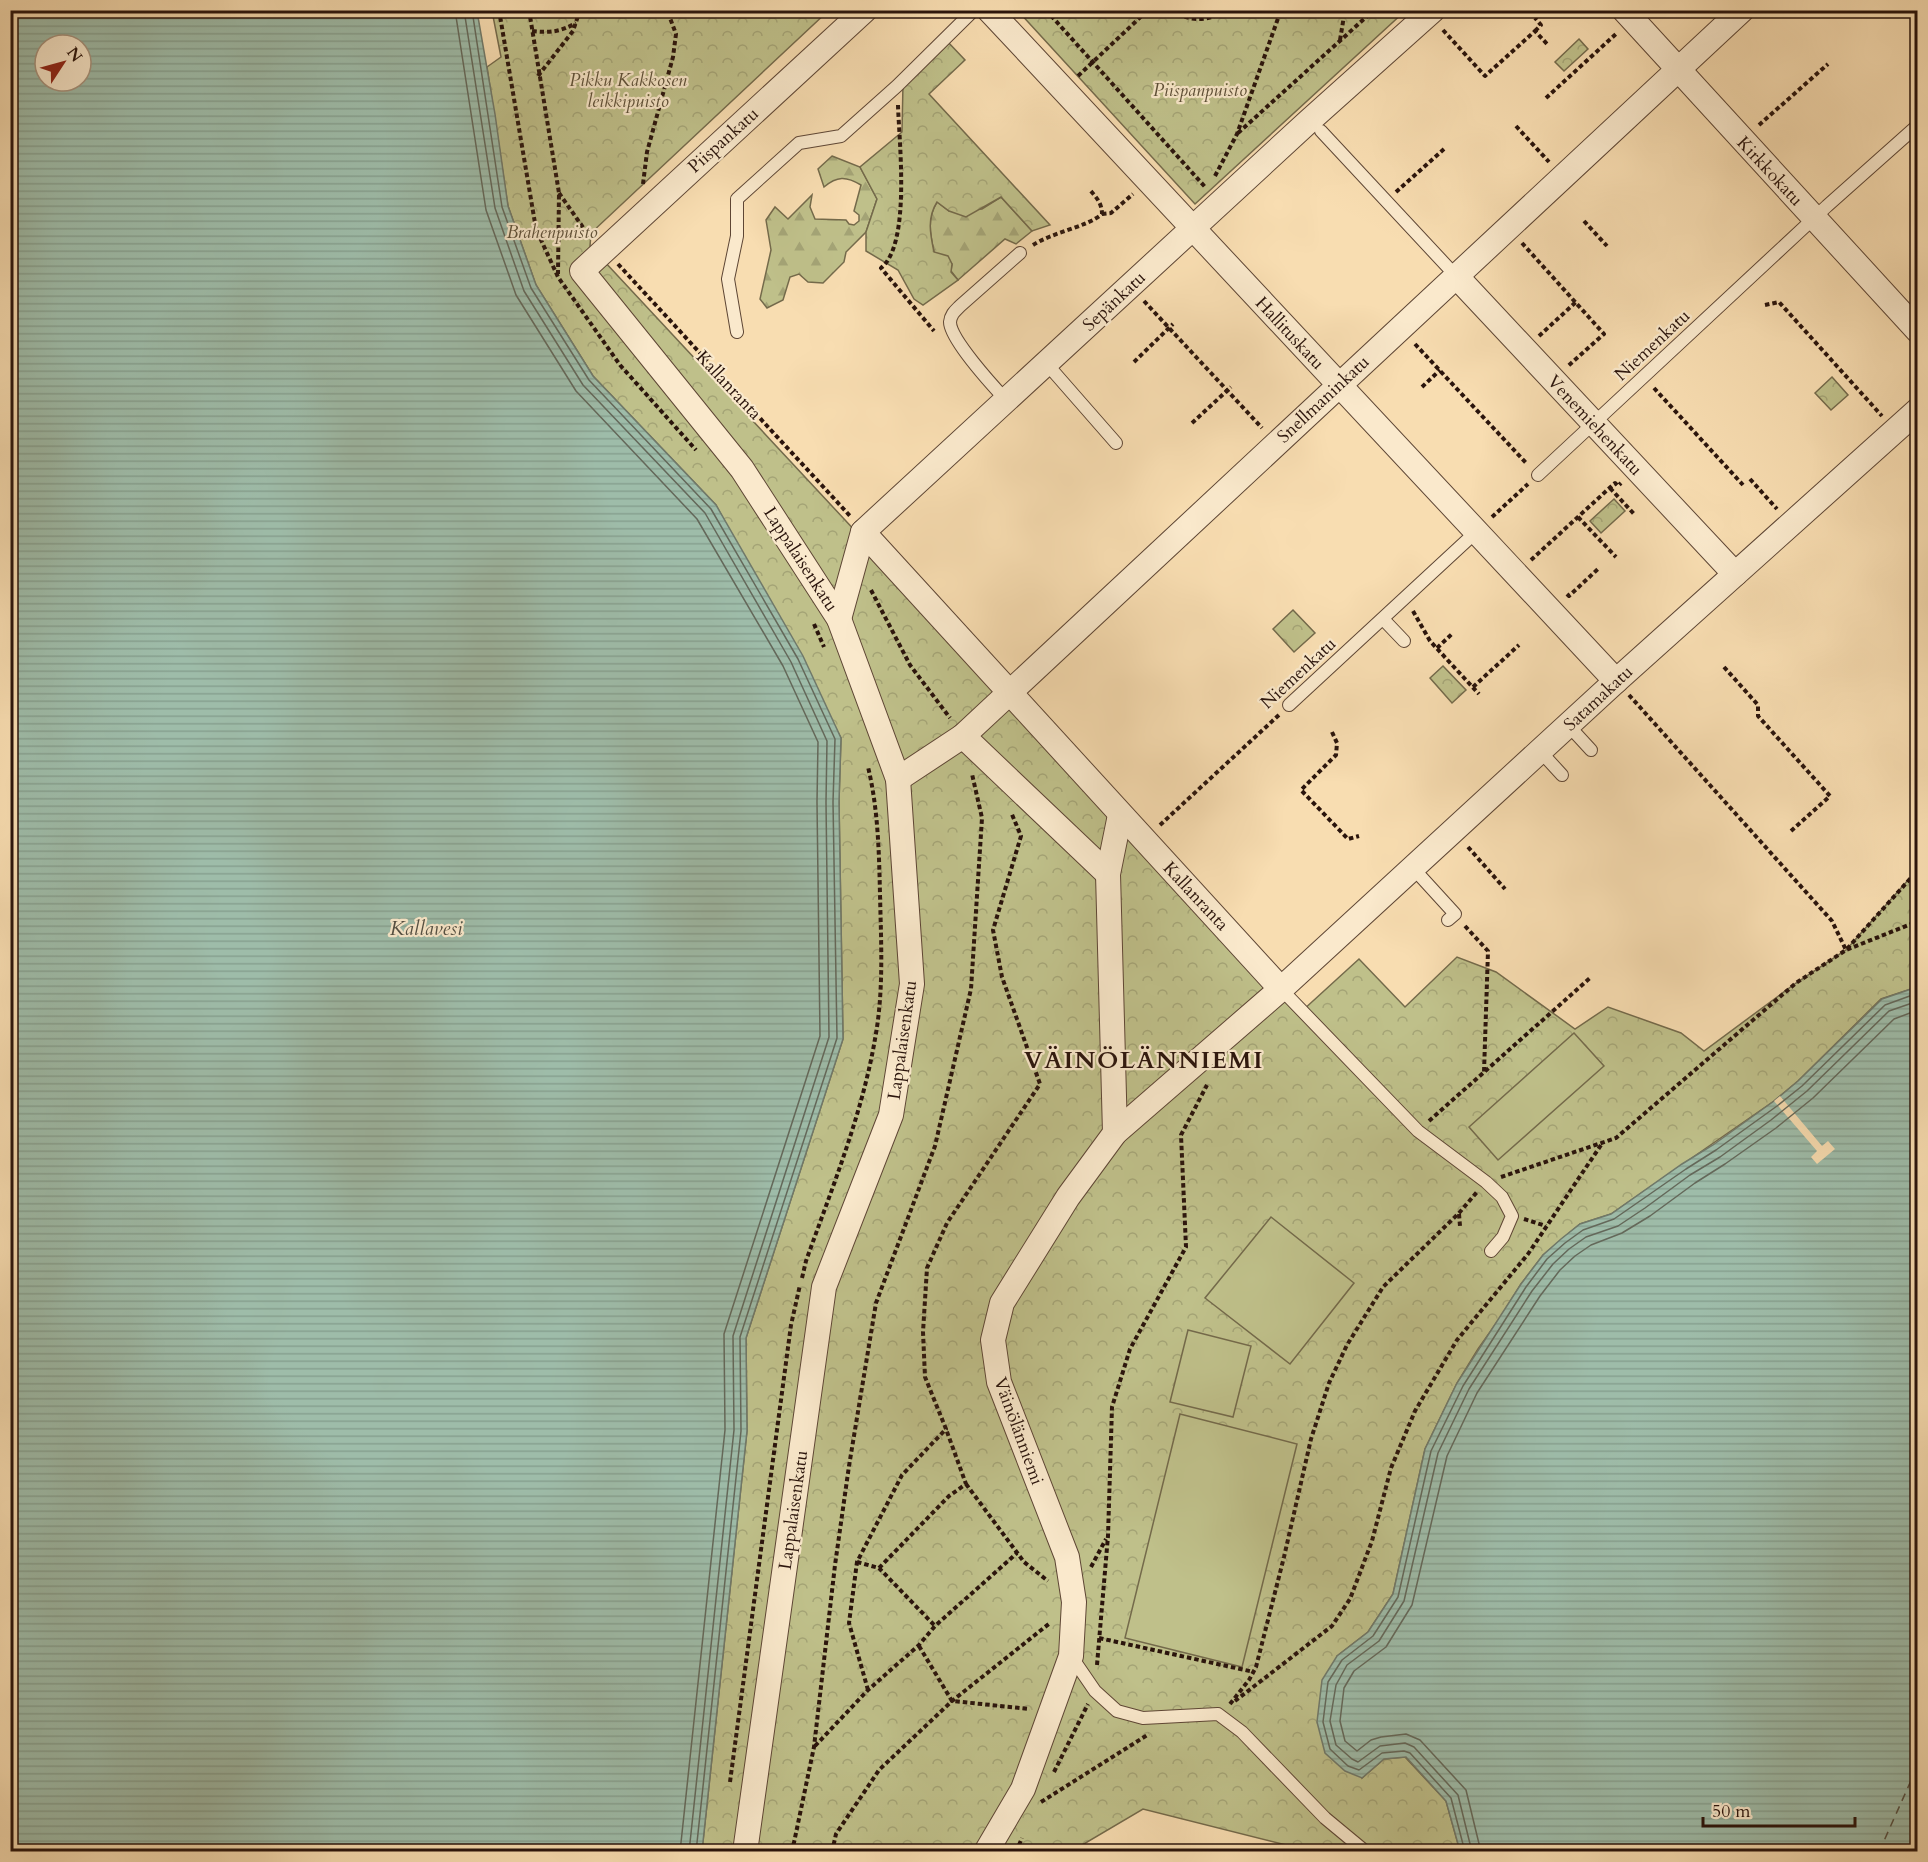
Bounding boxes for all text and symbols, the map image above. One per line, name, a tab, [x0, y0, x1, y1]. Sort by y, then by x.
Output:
north arrow	[33, 33, 93, 93]
text: N	[61, 43, 87, 67]
park label: Pikku Kakkosen leikkipuisto	[569, 68, 687, 114]
park label: Piispanpuisto	[1153, 78, 1247, 103]
street label: Piispankatu	[683, 102, 764, 179]
street label: Kirkkokatu	[1731, 131, 1809, 212]
park label: Brahenpuisto	[506, 220, 598, 245]
street label: Sepänkatu	[1077, 266, 1151, 337]
street label: Hallituskatu	[1249, 291, 1330, 375]
street label: Niemenkatu	[1609, 304, 1696, 387]
street label: Kallanranta	[690, 345, 767, 426]
street label: Snellmaninkatu	[1272, 350, 1375, 449]
street label: Venemiehenkatu	[1541, 369, 1648, 481]
street label: Lappalaisenkatu	[757, 502, 844, 617]
street label: Niemenkatu	[1255, 632, 1342, 715]
street label: Satamakatu	[1558, 660, 1638, 737]
street label: Kallanranta	[1157, 856, 1234, 937]
water label: Kallavesi	[390, 915, 463, 942]
street label: Lappalaisenkatu	[882, 979, 923, 1101]
district label: VÄINÖLÄNNIEMI	[1024, 1044, 1264, 1077]
street label: Väinölänniemi	[988, 1374, 1050, 1488]
street label: Lappalaisenkatu	[773, 1449, 814, 1571]
scale bar	[1703, 1790, 1854, 1828]
text: 50 m	[1712, 1799, 1751, 1824]

